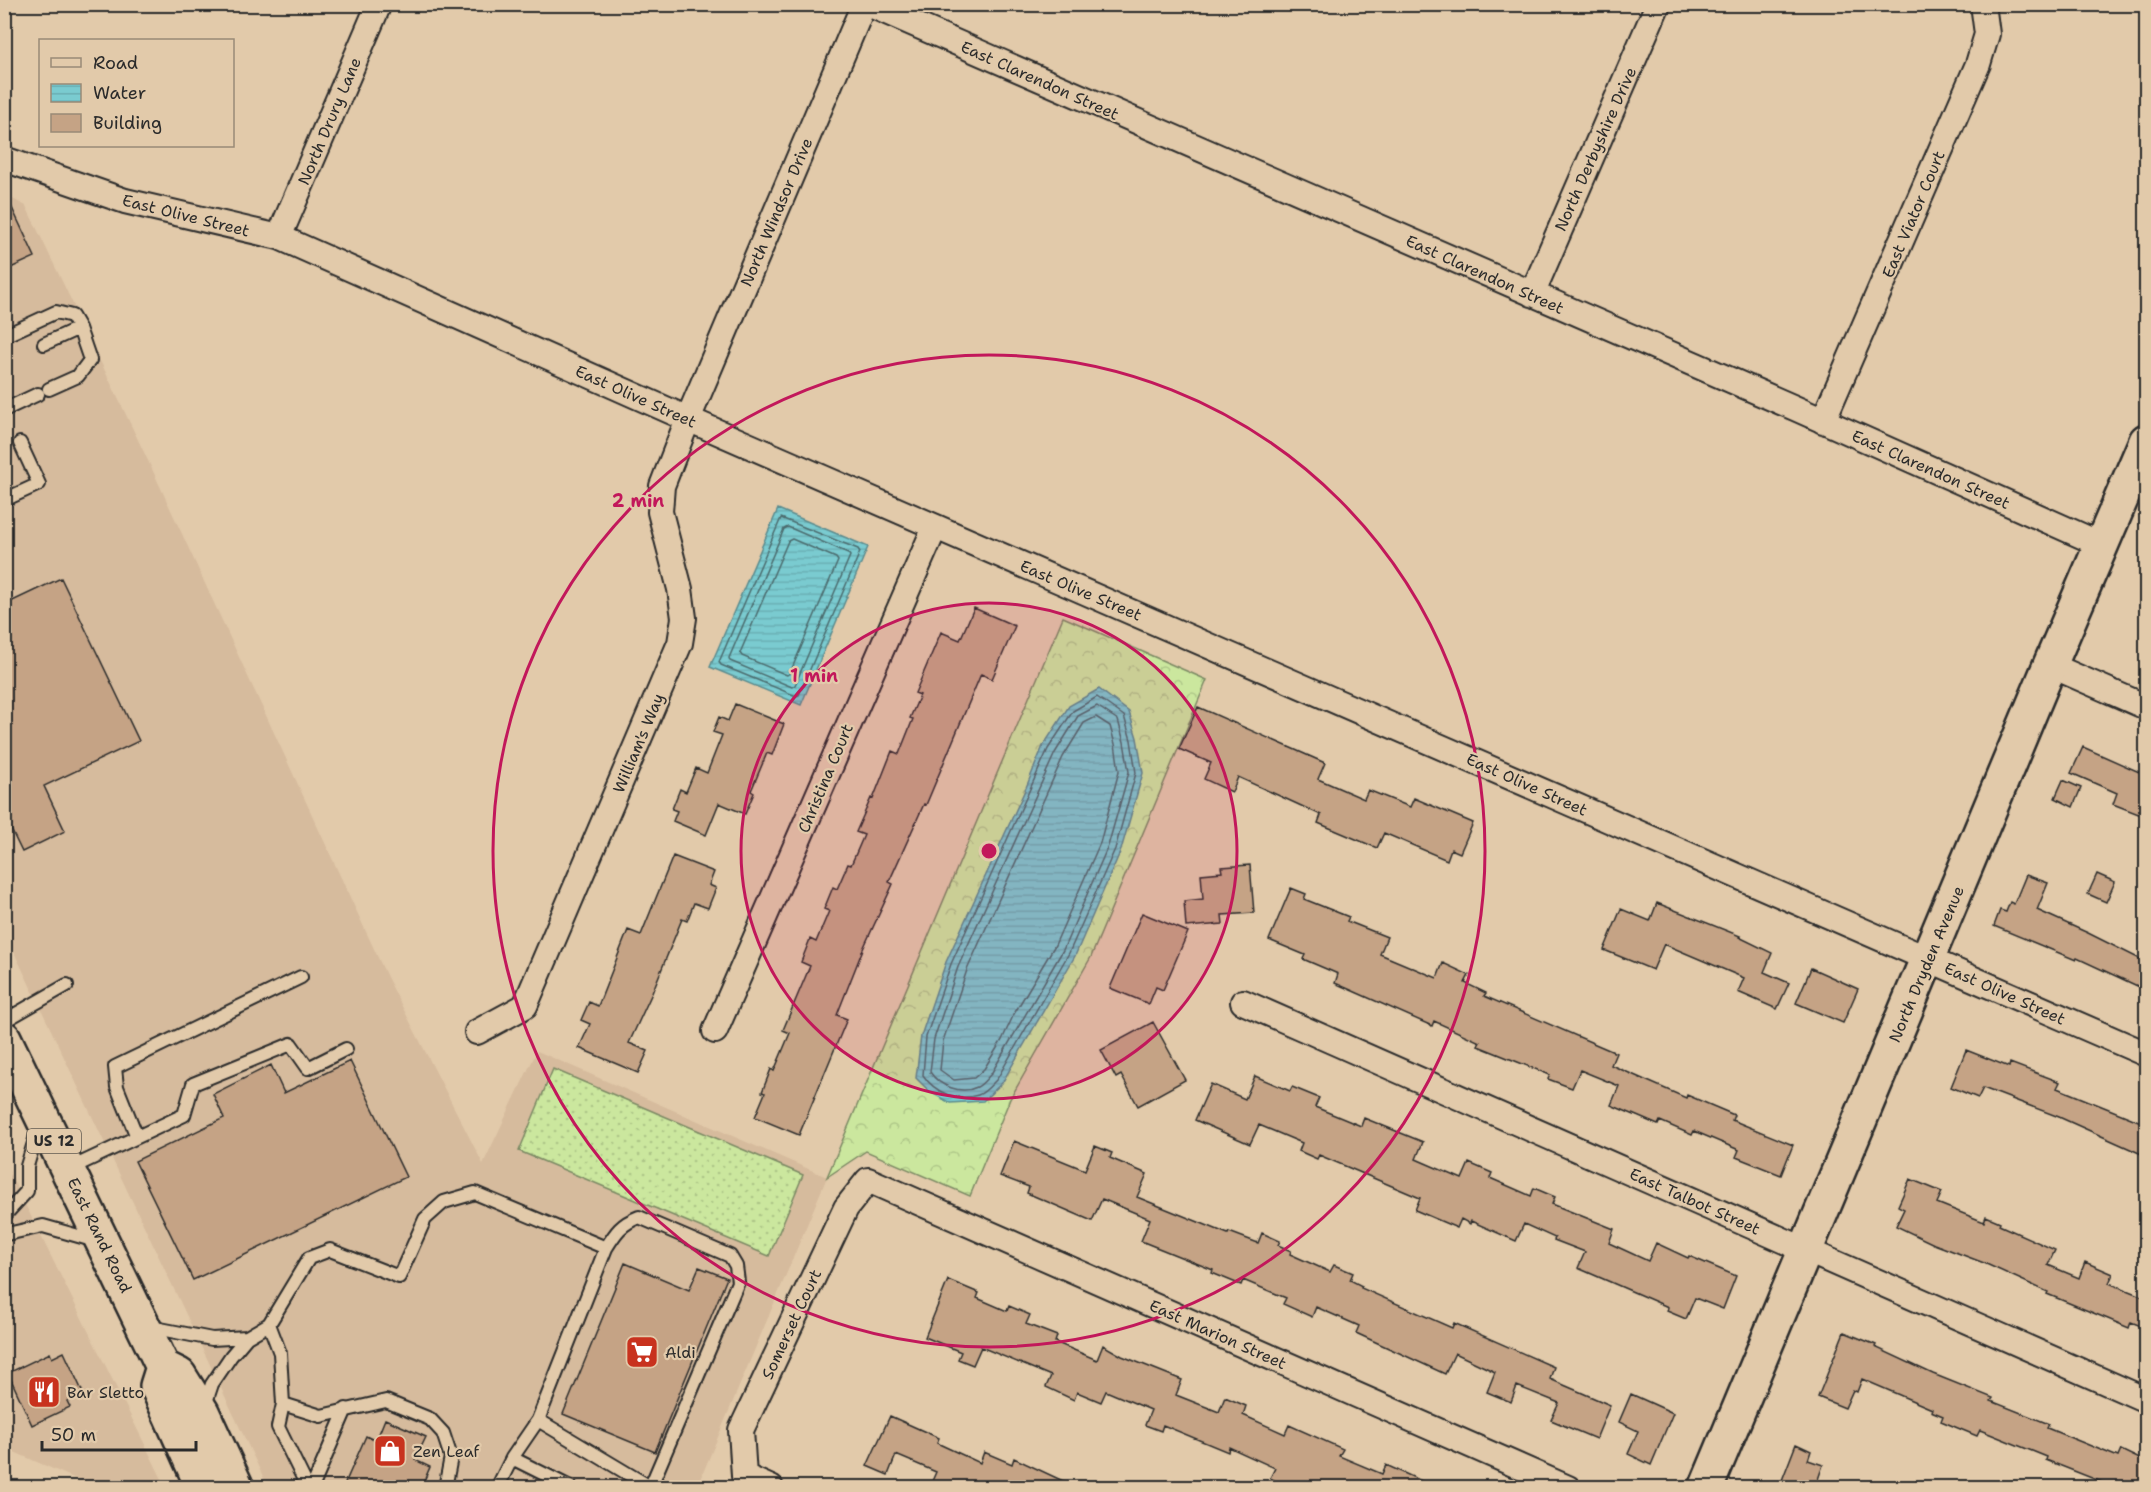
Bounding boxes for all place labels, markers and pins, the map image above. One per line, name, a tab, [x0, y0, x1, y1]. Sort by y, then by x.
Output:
centre of rings	[979, 841, 999, 861]
supermarket icon: Aldi	[624, 1334, 660, 1370]
place label: Aldi	[665, 1342, 696, 1363]
restaurant icon: Bar Sletto	[26, 1374, 62, 1410]
place label: Bar Sletto	[67, 1382, 144, 1403]
shop icon: Zen Leaf	[372, 1433, 408, 1469]
place label: Zen Leaf	[413, 1441, 481, 1462]

